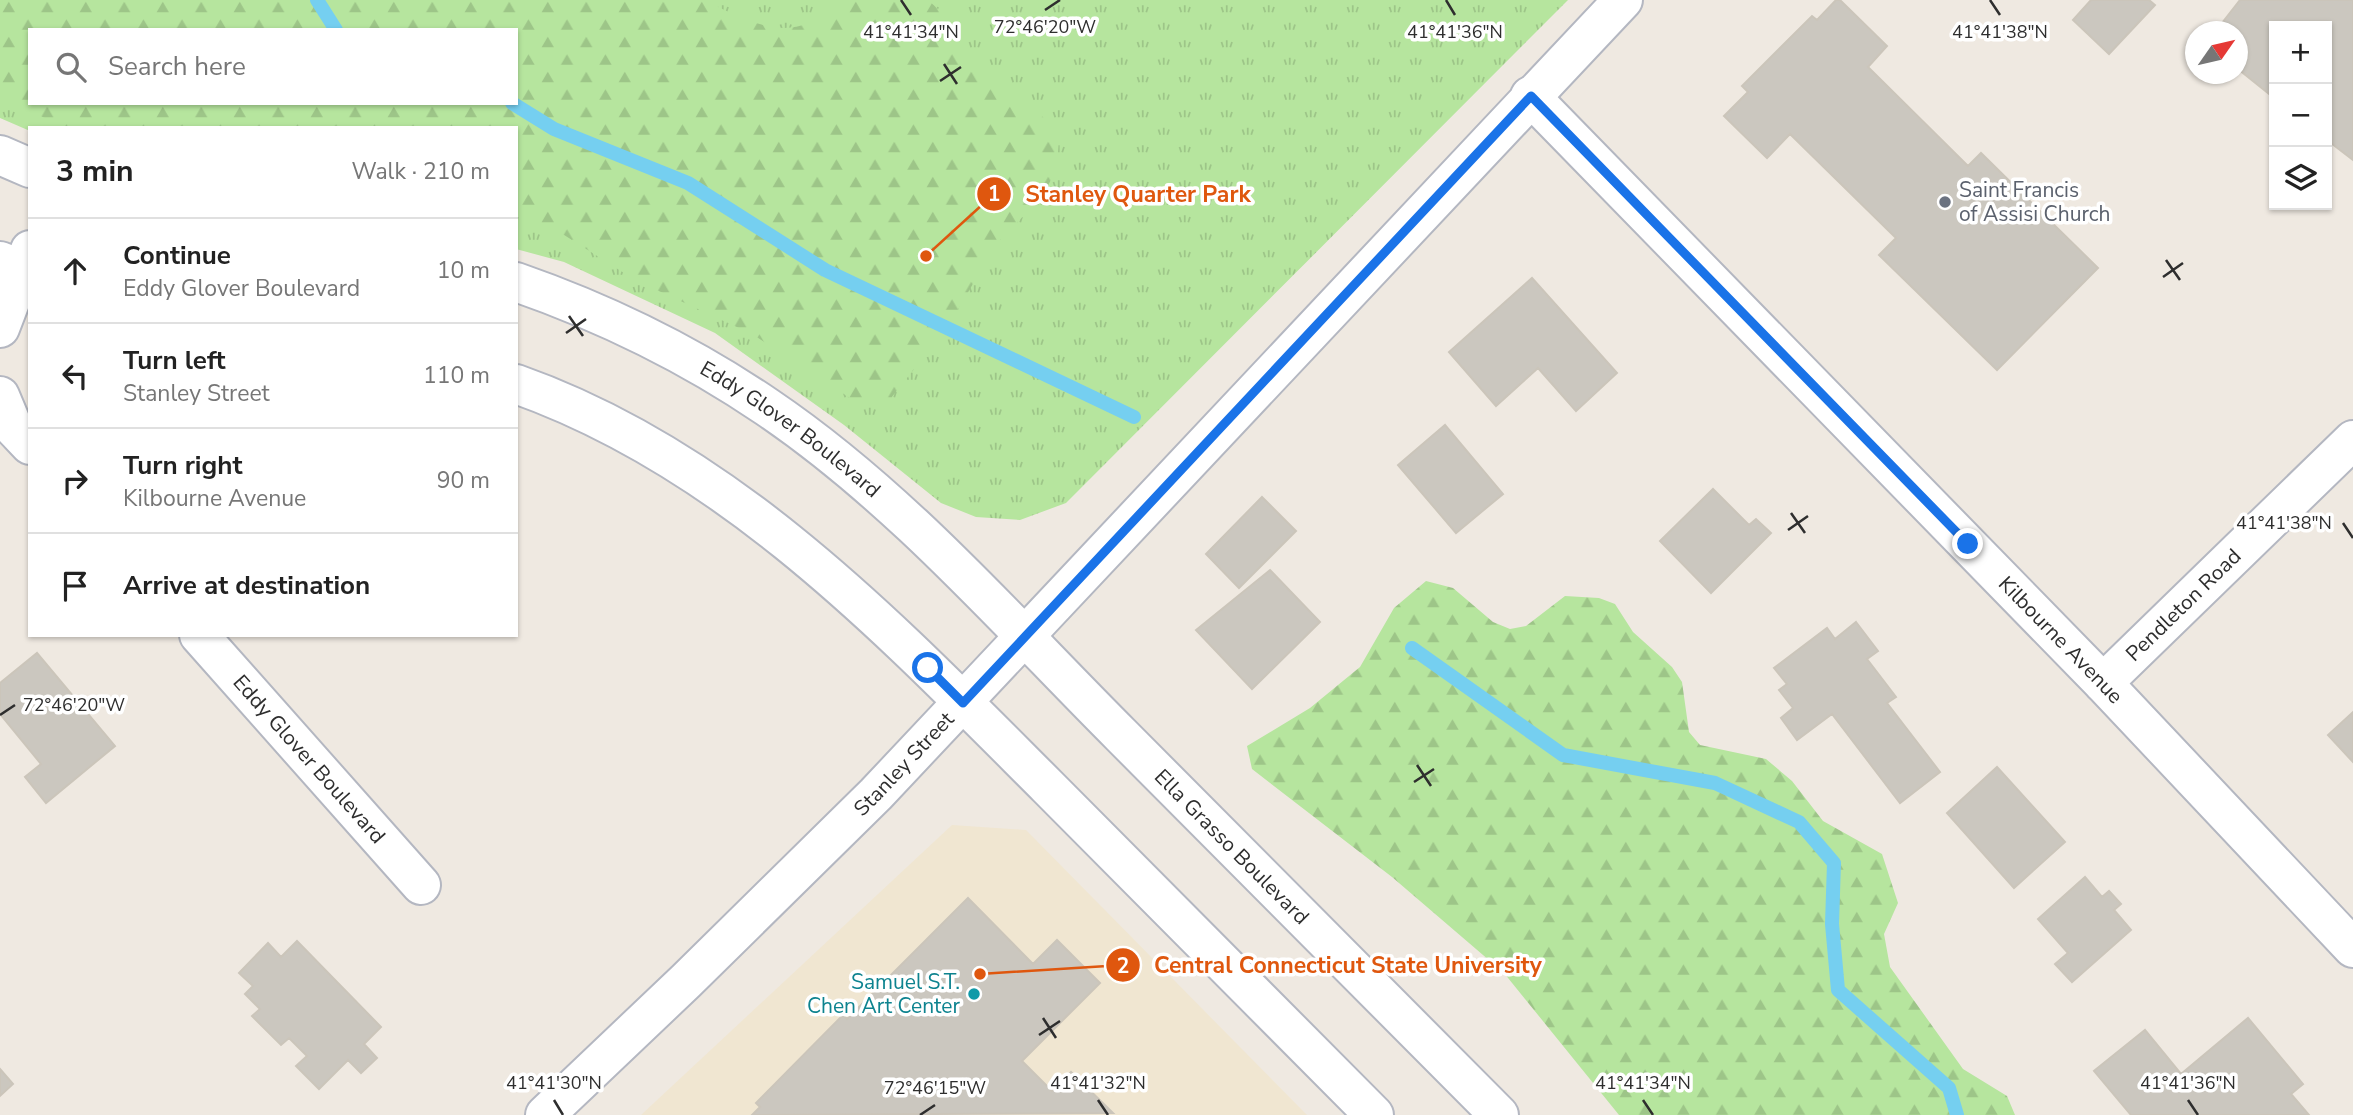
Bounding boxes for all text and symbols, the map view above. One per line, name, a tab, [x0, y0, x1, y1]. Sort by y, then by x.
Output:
text: 72°46'20"W	[994, 15, 1096, 39]
text: 41°41'34"N	[863, 20, 959, 44]
text: 41°41'36"N	[1407, 20, 1503, 44]
text: 41°41'38"N	[1952, 20, 2048, 44]
north arrow	[2185, 21, 2248, 84]
map controls	[2269, 21, 2332, 210]
button: +	[2269, 21, 2332, 84]
search box	[28, 28, 518, 105]
icon: search	[52, 48, 90, 86]
text: Search here	[108, 49, 246, 84]
button: −	[2269, 84, 2332, 147]
button: layers	[2269, 147, 2332, 210]
text: 3 min	[56, 151, 134, 192]
text: Walk · 210 m	[351, 156, 490, 187]
callout: Stanley Quarter Park	[976, 172, 1265, 216]
place label: Saint Francis of Assisi Church	[1959, 176, 2110, 228]
text: Stanley Quarter Park	[1025, 179, 1251, 210]
text: 1	[988, 180, 1000, 208]
marker: Saint Francis of Assisi Church	[1937, 194, 1953, 210]
text: Continue	[123, 238, 231, 273]
icon: ahead	[56, 252, 94, 290]
text: 10 m	[437, 255, 490, 286]
text: Eddy Glover Boulevard	[123, 273, 360, 304]
text: Turn left	[123, 343, 226, 378]
street label: Eddy Glover Boulevard	[695, 354, 887, 504]
icon: left	[56, 357, 94, 395]
text: 110 m	[423, 360, 490, 391]
text: Stanley Street	[123, 378, 270, 409]
text: Turn right	[123, 448, 242, 483]
icon: right	[56, 462, 94, 500]
text: 90 m	[437, 465, 490, 496]
text: Kilbourne Avenue	[123, 483, 306, 514]
text: 41°41'38"N	[2236, 511, 2332, 535]
route end	[1952, 528, 1983, 559]
street label: Pendleton Road	[2120, 542, 2247, 667]
icon: arrive	[56, 567, 94, 605]
text: Arrive at destination	[123, 568, 370, 603]
street label: Kilbourne Avenue	[1992, 570, 2129, 710]
route start	[912, 652, 943, 683]
street label: Eddy Glover Boulevard	[227, 669, 392, 849]
text: 72°46'20"W	[23, 693, 125, 717]
street label: Stanley Street	[848, 705, 961, 822]
street label: Ella Grasso Boulevard	[1148, 763, 1315, 931]
callout: Central Connecticut State University	[1106, 943, 1556, 987]
text: Central Connecticut State University	[1154, 950, 1543, 981]
text: 2	[1117, 952, 1129, 980]
place label: Samuel S.T. Chen Art Center	[807, 968, 960, 1020]
marker: Samuel S.T. Chen Art Center	[966, 986, 982, 1002]
text: 41°41'30"N	[506, 1071, 602, 1095]
text: 41°41'32"N	[1050, 1071, 1146, 1095]
text: 41°41'34"N	[1595, 1071, 1691, 1095]
text: 41°41'36"N	[2140, 1071, 2236, 1095]
text: 72°46'15"W	[884, 1076, 986, 1100]

